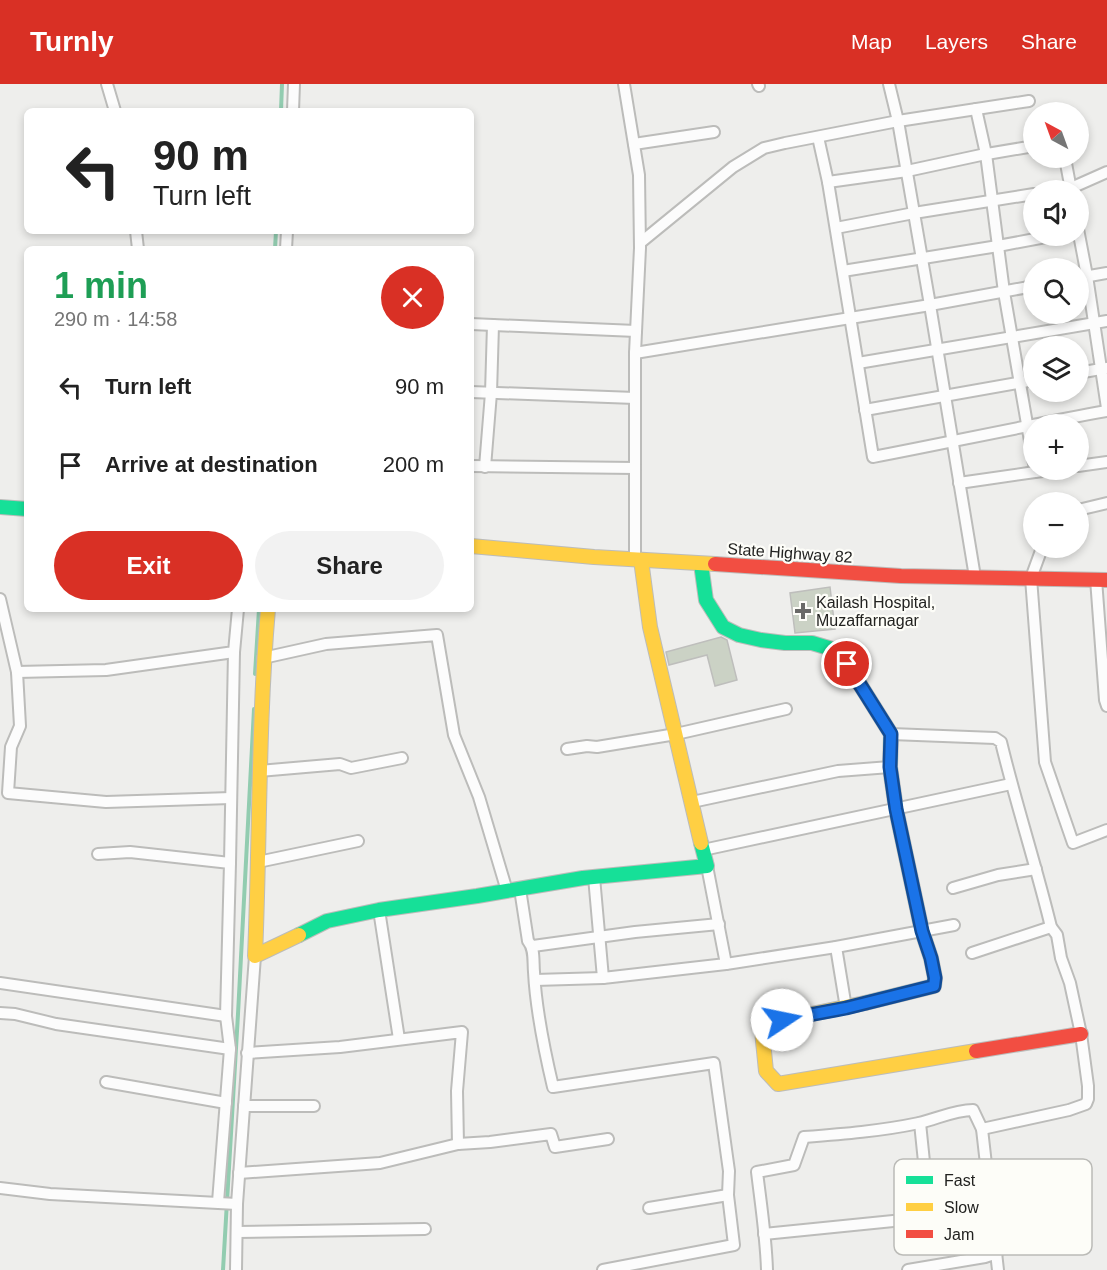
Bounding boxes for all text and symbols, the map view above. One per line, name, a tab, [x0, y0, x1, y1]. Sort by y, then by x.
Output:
text: Turnly	[30, 26, 113, 57]
text: Map	[851, 30, 892, 53]
text: Layers	[925, 30, 988, 53]
text: Share	[1021, 30, 1077, 53]
north arrow	[1023, 102, 1089, 168]
map controls	[1023, 102, 1089, 558]
icon: left	[54, 132, 132, 210]
text: 90 m	[153, 132, 249, 179]
button: sound	[1023, 180, 1089, 246]
text: Turn left	[153, 181, 251, 211]
button: search	[1023, 258, 1089, 324]
text: 1 min	[54, 265, 148, 306]
button: close	[381, 266, 444, 329]
text: 290 m · 14:58	[54, 308, 177, 330]
button: layers	[1023, 336, 1089, 402]
icon: left	[54, 371, 87, 404]
text: Turn left	[105, 374, 191, 399]
text: 90 m	[395, 374, 444, 399]
button: +	[1023, 414, 1089, 480]
icon: arrive	[54, 449, 87, 482]
text: Arrive at destination	[105, 452, 318, 477]
text: 200 m	[383, 452, 444, 477]
button: −	[1023, 492, 1089, 558]
button: Exit	[54, 531, 243, 600]
button: Share	[255, 531, 444, 600]
street label: State Highway 82	[727, 540, 853, 566]
place label: Kailash Hospital, Muzaffarnagar	[816, 594, 935, 629]
marker: Kailash Hospital, Muzaffarnagar	[794, 602, 812, 620]
pin	[821, 638, 872, 689]
icon: arrive	[830, 647, 863, 680]
position arrow	[750, 988, 814, 1052]
legend	[894, 1159, 1092, 1255]
text: Fast	[944, 1172, 976, 1189]
text: Slow	[944, 1199, 979, 1216]
text: Jam	[944, 1226, 974, 1243]

